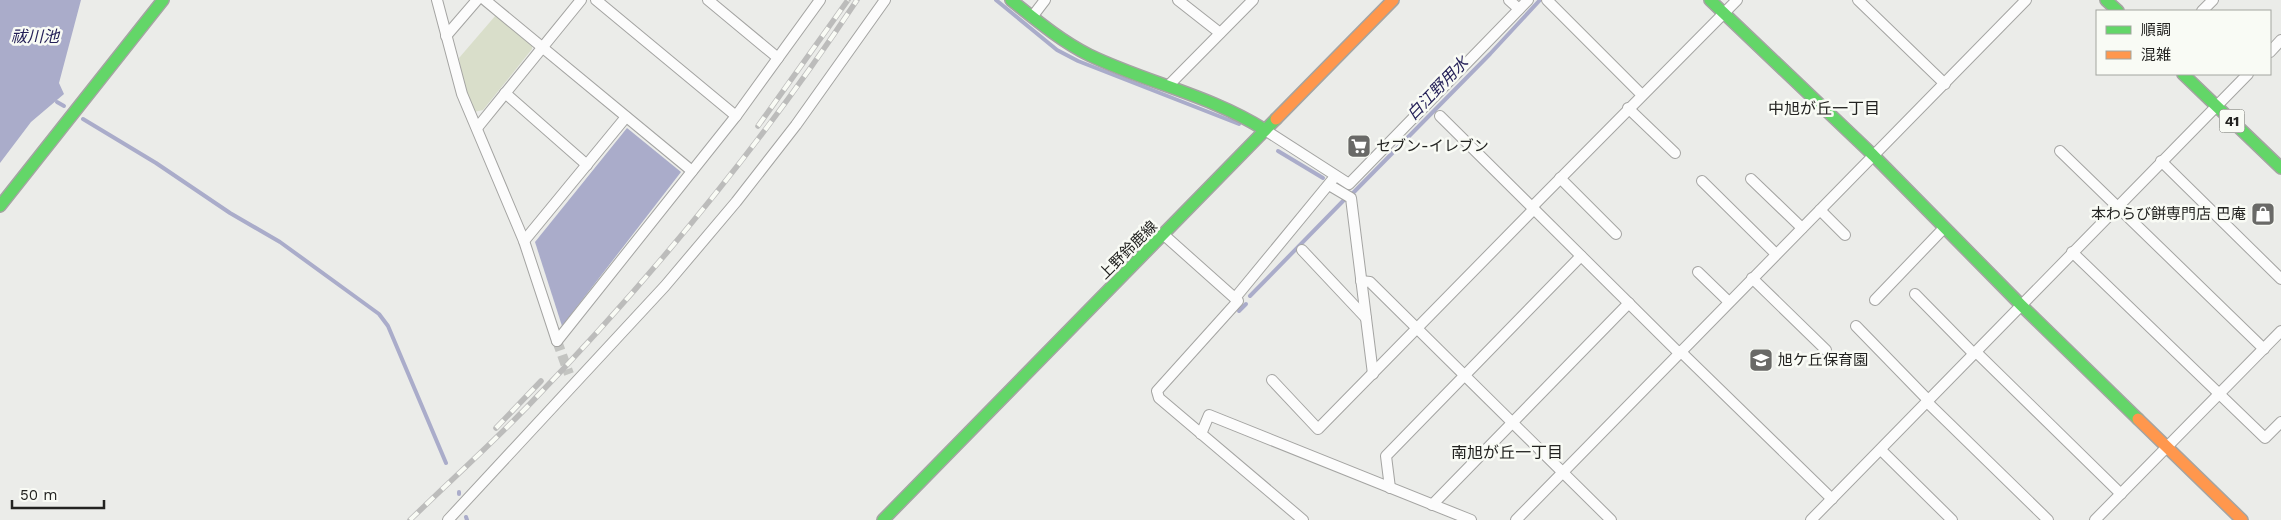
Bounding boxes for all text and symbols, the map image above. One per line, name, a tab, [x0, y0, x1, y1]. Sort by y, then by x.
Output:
legend	[2096, 10, 2271, 75]
text: 順調	[2141, 21, 2171, 39]
water label: 祓川池	[11, 27, 61, 46]
text: 混雑	[2141, 46, 2171, 64]
water label: 白江野用水	[1403, 52, 1473, 124]
district label: 中旭が丘一丁目	[1768, 99, 1880, 118]
road number: 41	[2220, 110, 2244, 132]
supermarket icon: セブン-イレブン	[1346, 133, 1372, 159]
place label: セブン-イレブン	[1376, 137, 1489, 155]
shop icon: 本わらび餅専門店 巴庵	[2250, 201, 2276, 227]
place label: 本わらび餅専門店 巴庵	[2091, 205, 2246, 223]
street label: 上野鈴鹿線	[1095, 217, 1161, 283]
school or university icon: 旭ケ丘保育園	[1748, 347, 1774, 373]
place label: 旭ケ丘保育園	[1778, 351, 1868, 369]
district label: 南旭が丘一丁目	[1451, 443, 1563, 462]
scale bar	[12, 478, 105, 510]
text: 50 m	[20, 486, 57, 504]

